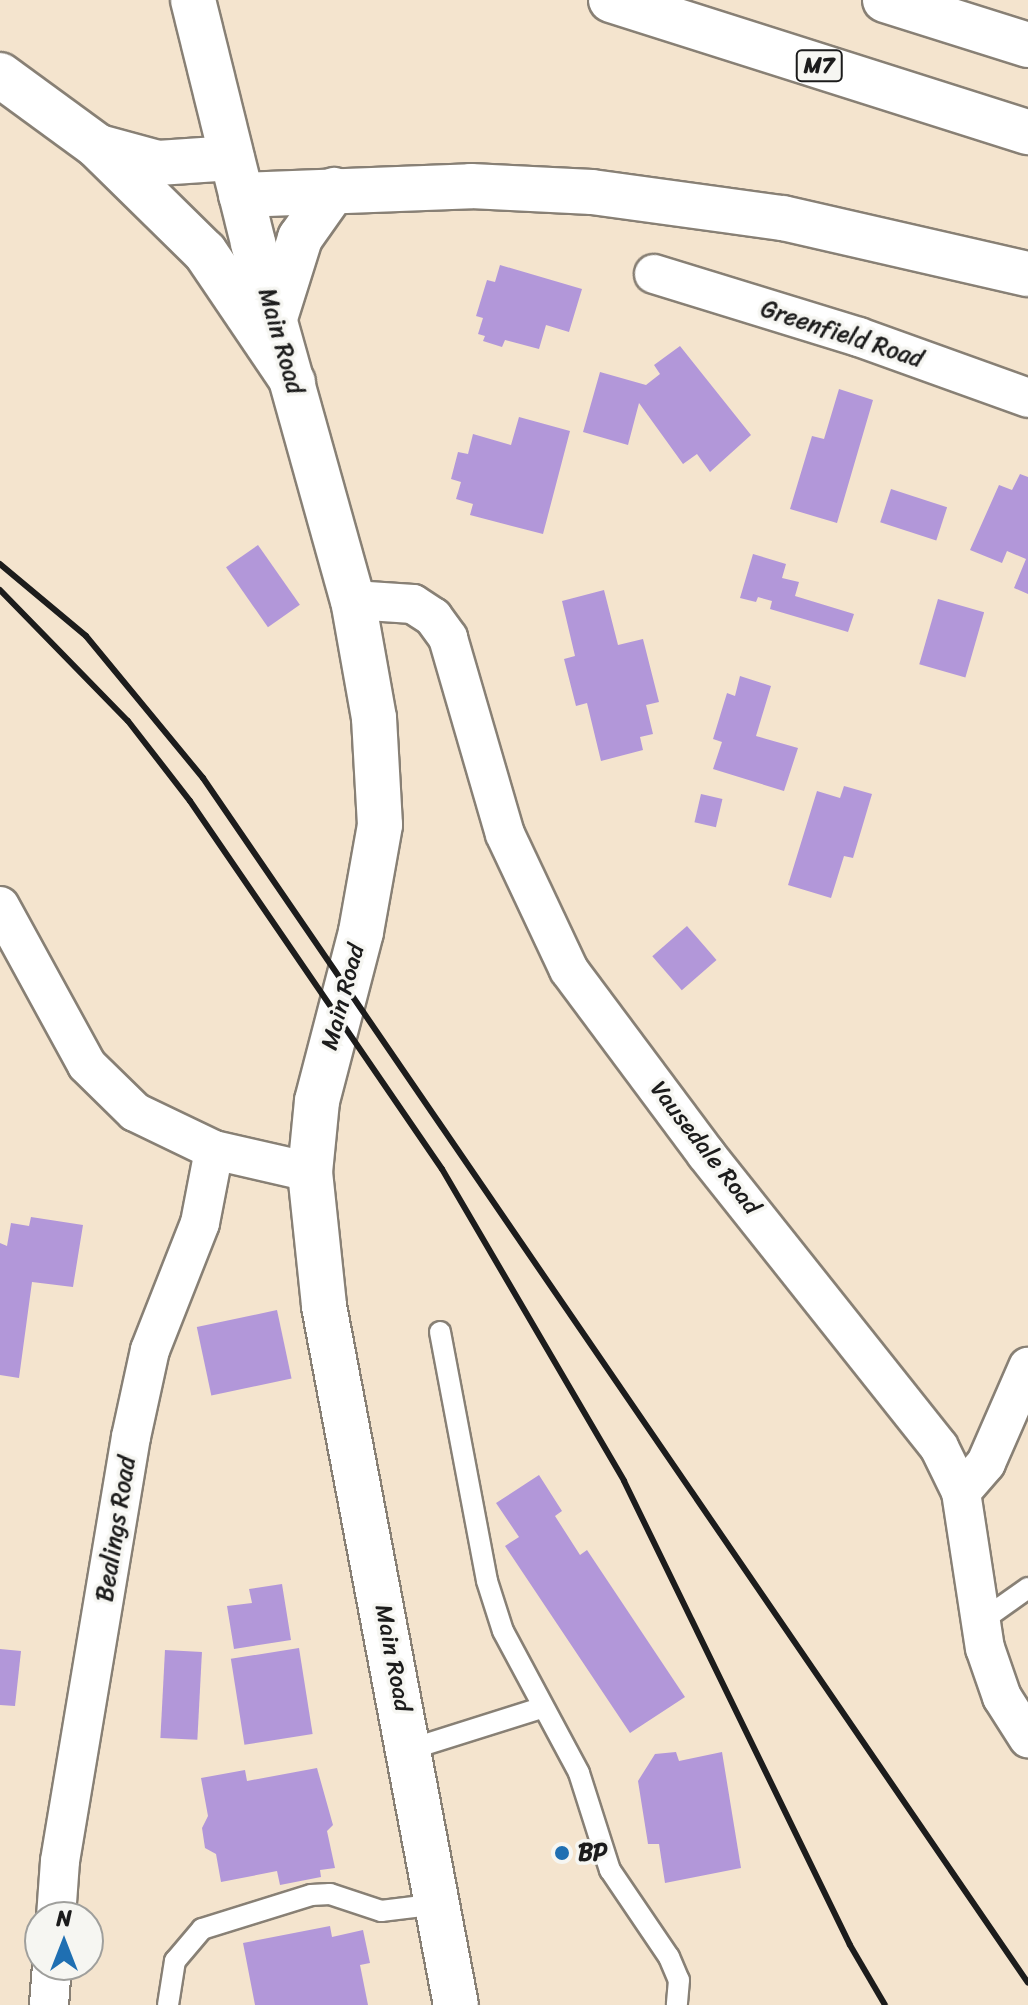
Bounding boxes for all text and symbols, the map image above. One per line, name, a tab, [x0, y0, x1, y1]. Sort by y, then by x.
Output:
road number: M7	[795, 48, 843, 84]
street label: Main Road	[252, 285, 310, 397]
street label: Greenfield Road	[757, 294, 927, 374]
street label: Main Road	[315, 941, 371, 1053]
street label: Vausedale Road	[644, 1075, 766, 1221]
street label: Bealings Road	[90, 1454, 142, 1604]
street label: Main Road	[368, 1602, 418, 1714]
place label: BP	[578, 1839, 607, 1867]
marker: BP	[553, 1844, 571, 1862]
text: N	[56, 1899, 72, 1938]
north arrow	[24, 1901, 104, 1981]

